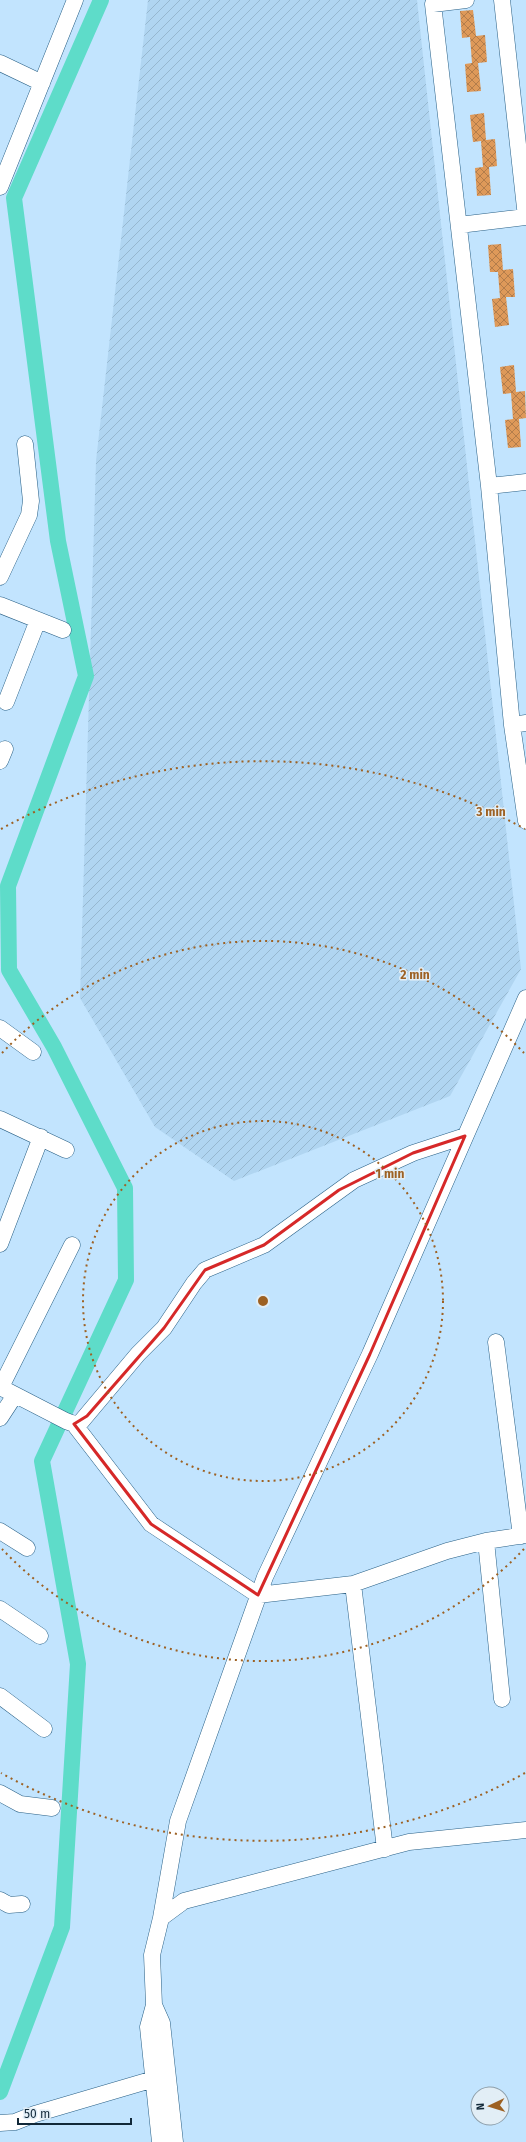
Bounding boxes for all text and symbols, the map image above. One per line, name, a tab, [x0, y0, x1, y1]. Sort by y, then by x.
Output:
text: 3 min	[475, 805, 506, 819]
text: 2 min	[400, 968, 430, 982]
text: 1 min	[376, 1167, 404, 1181]
centre of rings	[256, 1294, 270, 1308]
north arrow	[470, 2086, 510, 2126]
scale bar	[18, 2100, 131, 2126]
text: N	[474, 2103, 487, 2111]
text: 50 m	[24, 2107, 50, 2121]

